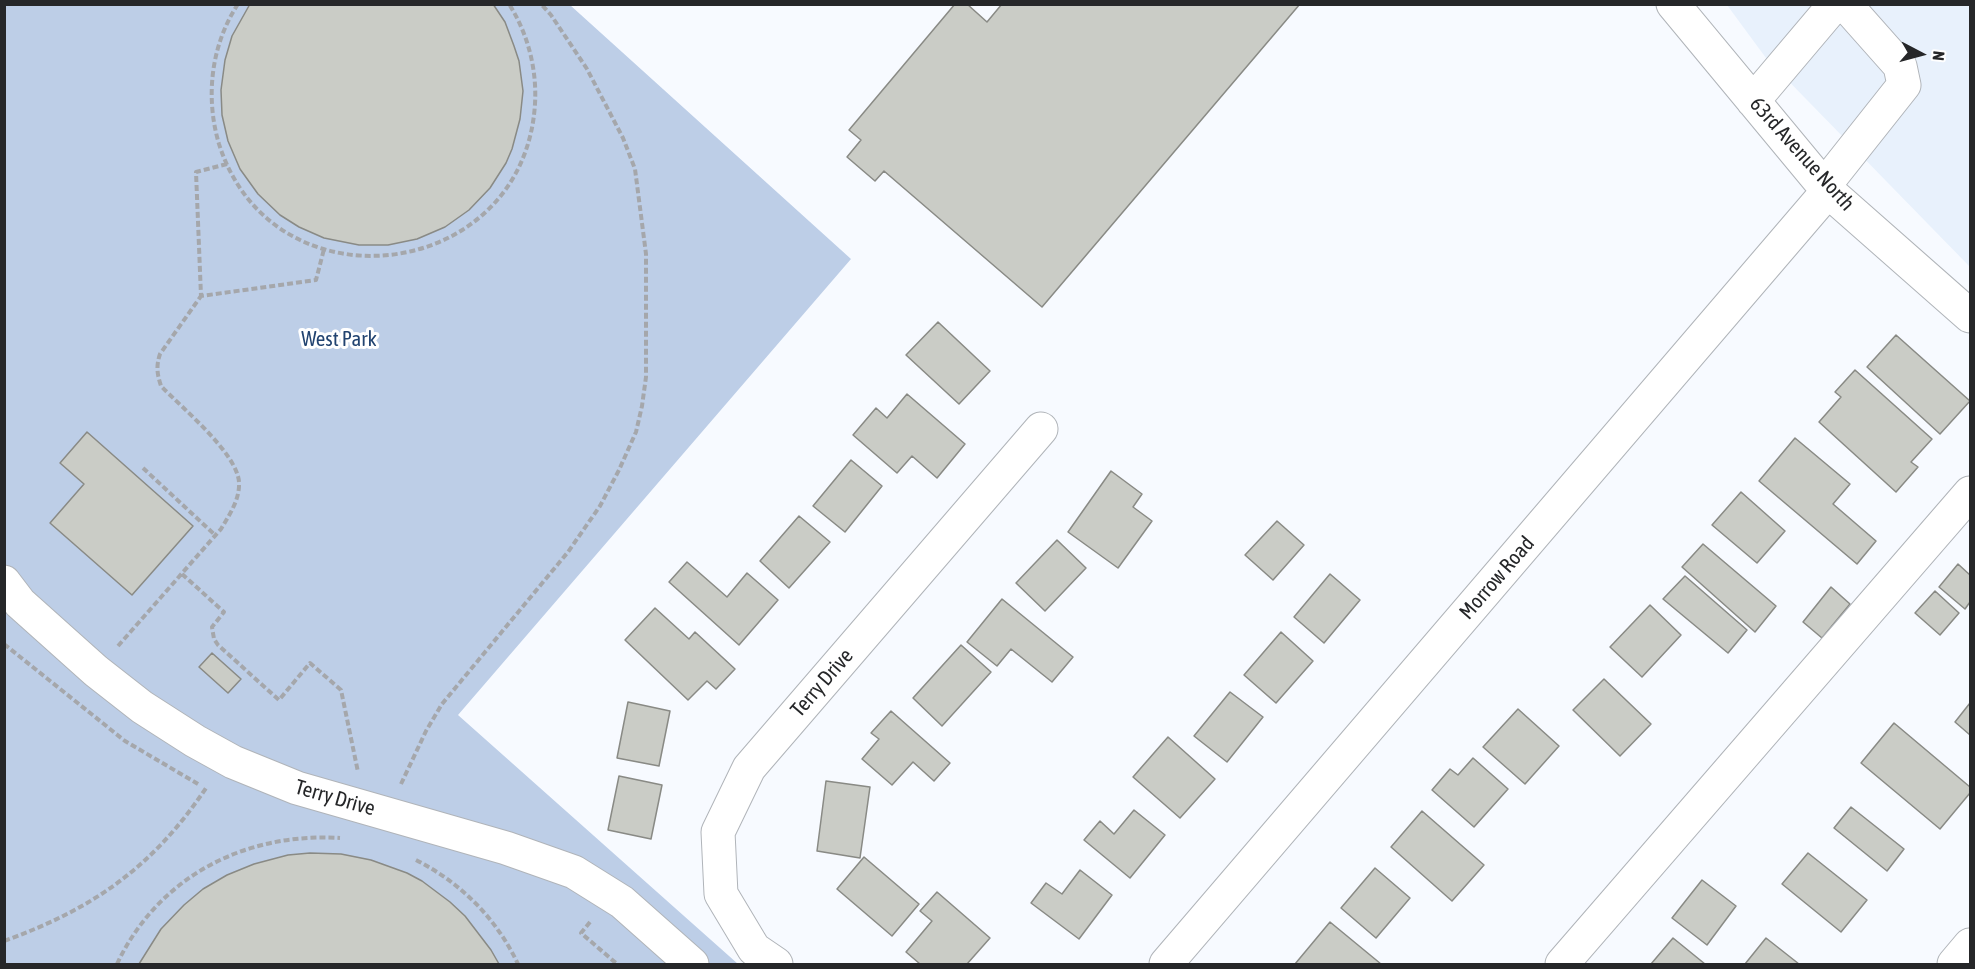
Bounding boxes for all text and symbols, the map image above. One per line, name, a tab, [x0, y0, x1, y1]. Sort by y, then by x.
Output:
north arrow	[1891, 24, 1951, 84]
text: N	[1929, 50, 1948, 62]
street label: 63rd Avenue North	[1744, 92, 1860, 216]
park label: West Park	[301, 326, 377, 352]
street label: Morrow Road	[1454, 531, 1540, 625]
street label: Terry Drive	[786, 644, 858, 722]
street label: Terry Drive	[292, 775, 378, 821]

